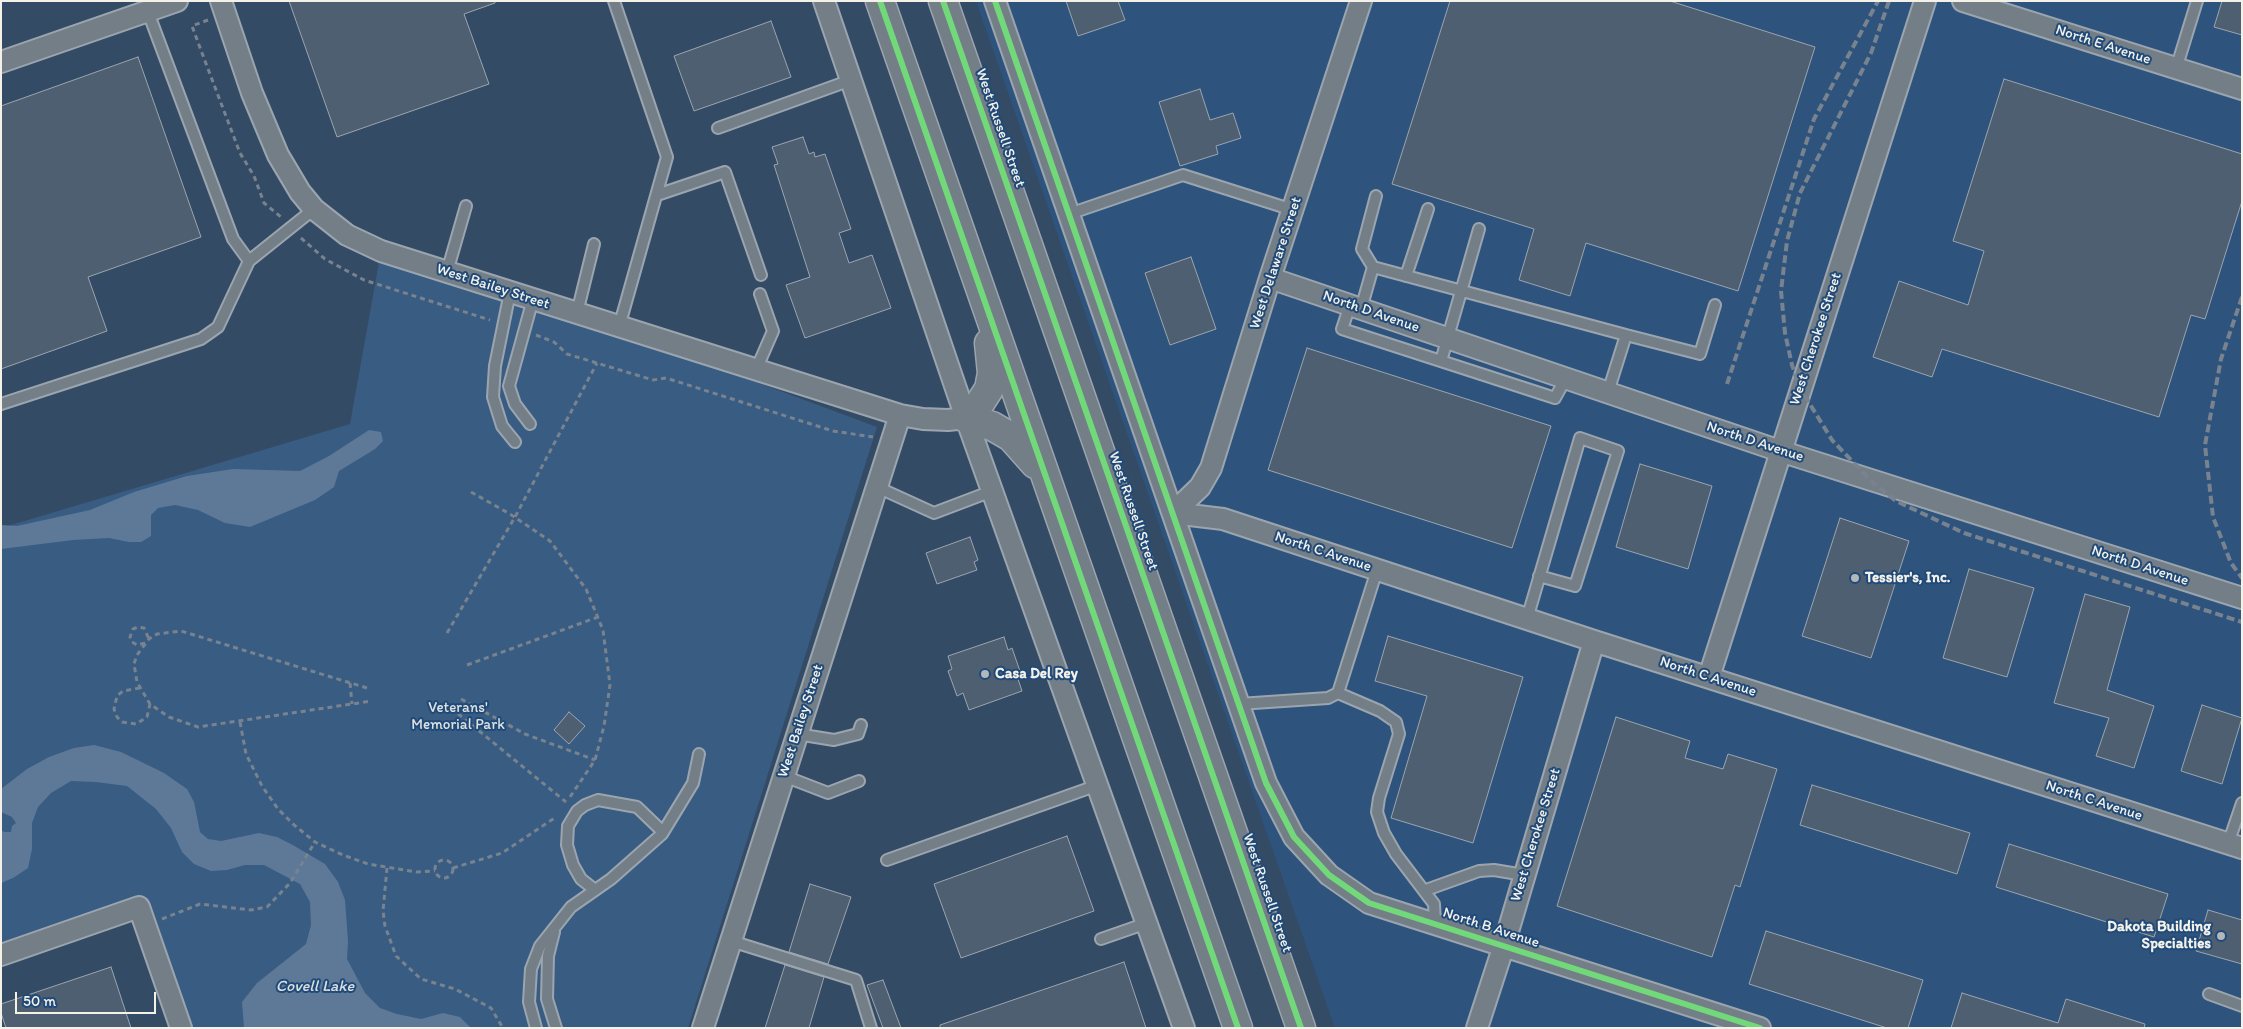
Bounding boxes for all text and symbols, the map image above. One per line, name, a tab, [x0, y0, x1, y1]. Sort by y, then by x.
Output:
street label: North E Avenue	[2053, 21, 2153, 69]
street label: West Russell Street	[971, 66, 1029, 190]
street label: West Delaware Street	[1246, 195, 1306, 331]
street label: West Bailey Street	[434, 260, 552, 314]
street label: West Cherokee Street	[1786, 270, 1846, 408]
street label: North D Avenue	[1320, 287, 1422, 337]
street label: North D Avenue	[1704, 418, 1806, 466]
street label: West Russell Street	[1104, 449, 1162, 573]
street label: North C Avenue	[1272, 528, 1374, 576]
street label: North D Avenue	[2089, 542, 2191, 590]
place label: Tessier's, Inc.	[1865, 569, 1950, 587]
marker: Tessier's, Inc.	[1849, 572, 1861, 584]
street label: North C Avenue	[1657, 653, 1759, 701]
street label: West Bailey Street	[774, 662, 828, 780]
place label: Casa Del Rey	[995, 665, 1078, 683]
marker: Casa Del Rey	[979, 668, 991, 680]
park label: Veterans' Memorial Park	[411, 699, 505, 734]
street label: West Cherokee Street	[1507, 766, 1565, 904]
street label: North C Avenue	[2043, 777, 2145, 825]
street label: West Russell Street	[1238, 831, 1296, 955]
street label: North B Avenue	[1440, 904, 1542, 952]
place label: Dakota Building Specialties	[2107, 918, 2211, 953]
marker: Dakota Building Specialties	[2215, 930, 2227, 942]
water label: Covell Lake	[276, 977, 354, 997]
scale bar	[18, 982, 159, 1014]
text: 50 m	[23, 992, 56, 1010]

